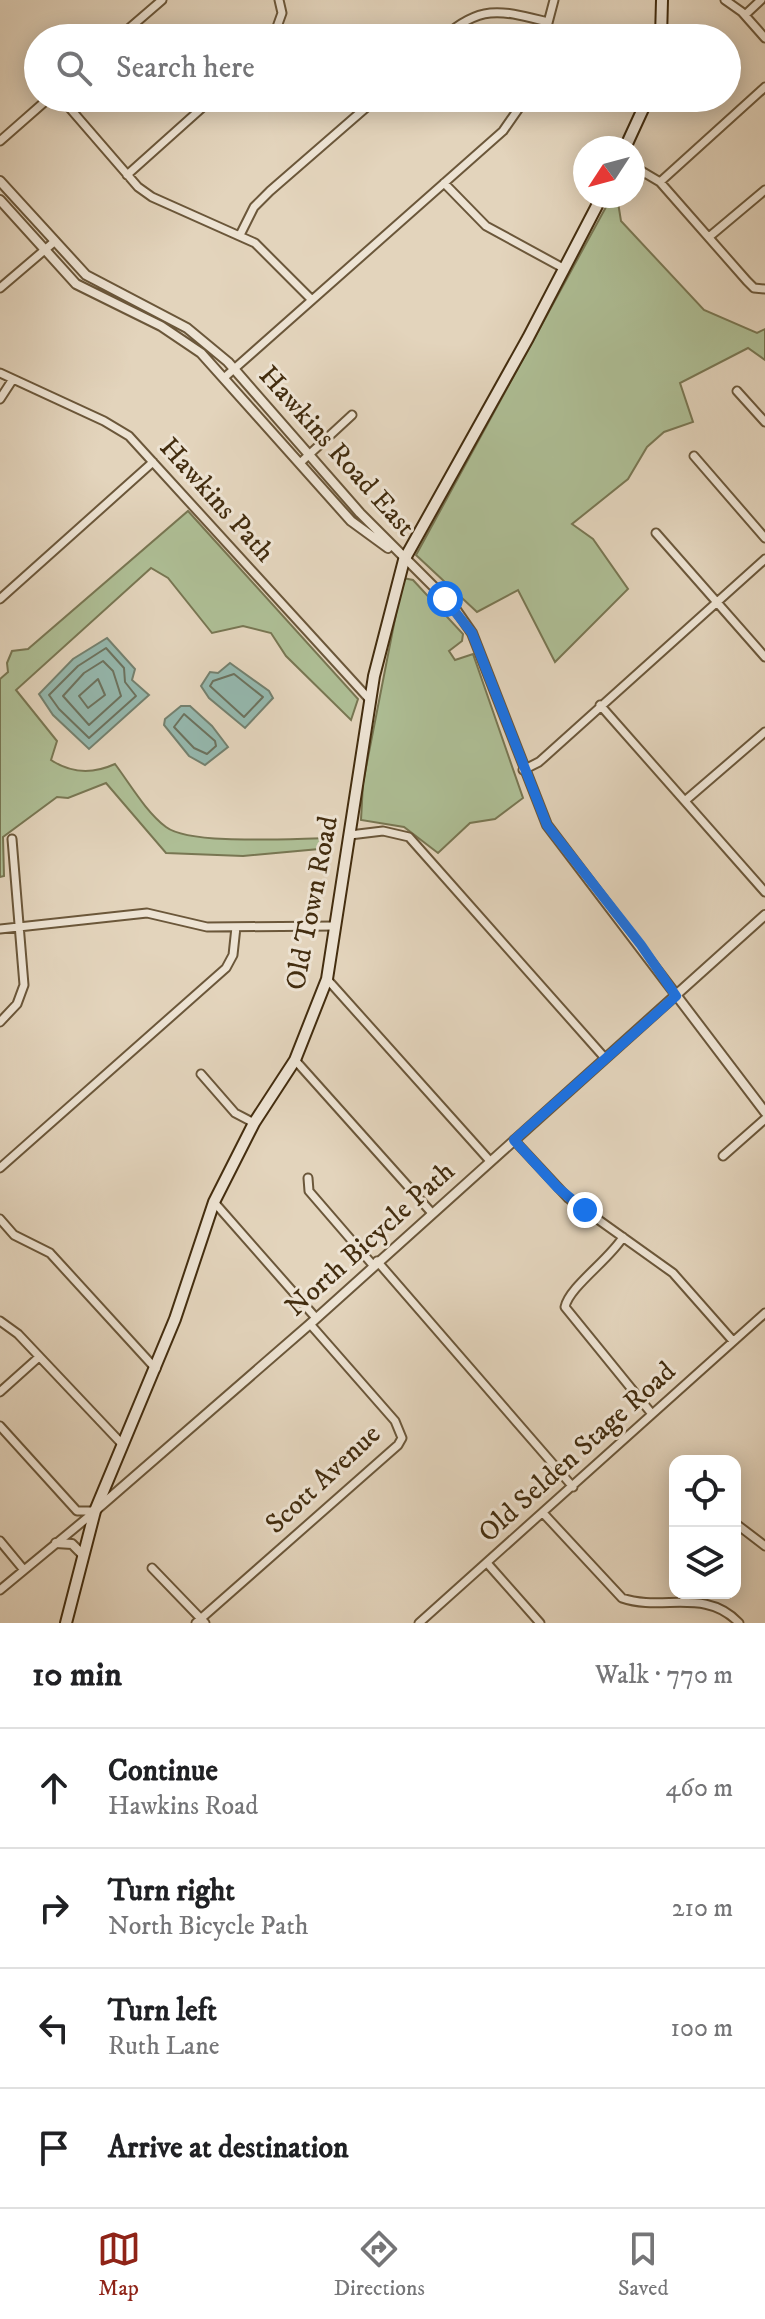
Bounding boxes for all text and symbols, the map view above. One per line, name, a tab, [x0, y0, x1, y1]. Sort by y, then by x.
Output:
search box	[24, 24, 741, 112]
icon: search	[52, 46, 96, 90]
text: Search here	[116, 50, 255, 87]
north arrow	[573, 136, 645, 208]
street label: Hawkins Road East	[251, 358, 423, 544]
street label: Hawkins Path	[152, 430, 282, 570]
route start	[427, 581, 463, 617]
street label: Old Town Road	[278, 813, 346, 993]
street label: North Bicycle Path	[278, 1154, 462, 1324]
route end	[567, 1192, 603, 1228]
street label: Old Selden Stage Road	[471, 1354, 683, 1550]
street label: Scott Avenue	[258, 1417, 388, 1541]
map controls	[669, 1455, 741, 1599]
button: locate	[669, 1455, 741, 1527]
button: layers	[669, 1527, 741, 1599]
text: 10 min	[32, 1654, 122, 1696]
text: Walk · 770 m	[595, 1659, 733, 1692]
text: Continue	[108, 1753, 218, 1790]
icon: ahead	[32, 1766, 76, 1810]
text: 460 m	[665, 1772, 733, 1805]
text: Hawkins Road	[108, 1790, 258, 1823]
text: Turn right	[108, 1873, 235, 1910]
icon: right	[32, 1886, 76, 1930]
text: 210 m	[672, 1892, 733, 1925]
text: North Bicycle Path	[108, 1910, 308, 1943]
text: Turn left	[108, 1993, 217, 2030]
icon: left	[32, 2006, 76, 2050]
text: 100 m	[670, 2012, 733, 2045]
text: Ruth Lane	[108, 2030, 219, 2063]
icon: arrive	[32, 2126, 76, 2170]
text: Arrive at destination	[108, 2130, 349, 2167]
tab: Map	[97, 2227, 141, 2302]
tab: Directions	[334, 2227, 425, 2302]
tab: Saved	[618, 2227, 668, 2302]

